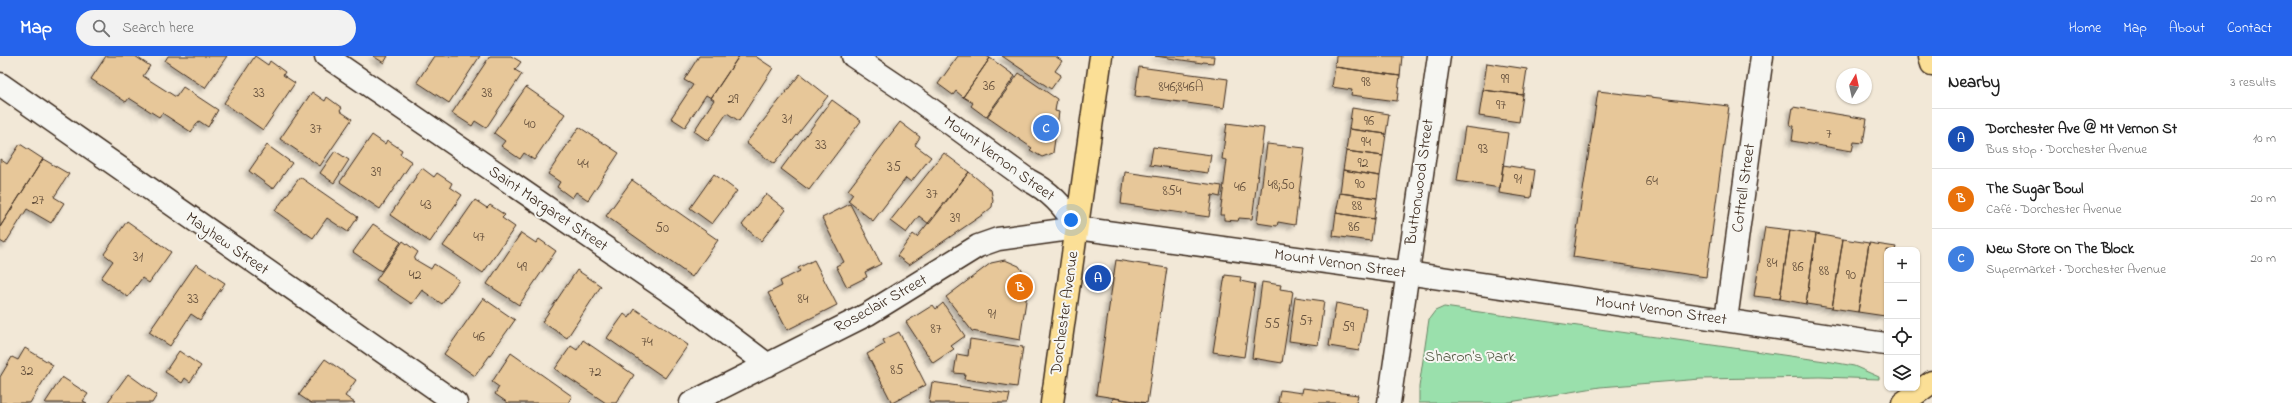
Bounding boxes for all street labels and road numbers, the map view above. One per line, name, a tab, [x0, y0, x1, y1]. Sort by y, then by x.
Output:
street label: Mount Vernon Street	[938, 110, 1060, 208]
street label: Buttonwood Street	[1399, 117, 1441, 248]
street label: Cottrell Street	[1726, 141, 1762, 234]
street label: Saint Margaret Street	[483, 160, 613, 258]
street label: Mayhew Street	[180, 206, 274, 282]
street label: Mount Vernon Street	[1273, 243, 1408, 285]
street label: Dorchester Avenue	[1044, 249, 1086, 377]
street label: Roseclair Street	[830, 268, 932, 339]
street label: Mount Vernon Street	[1594, 290, 1729, 332]

